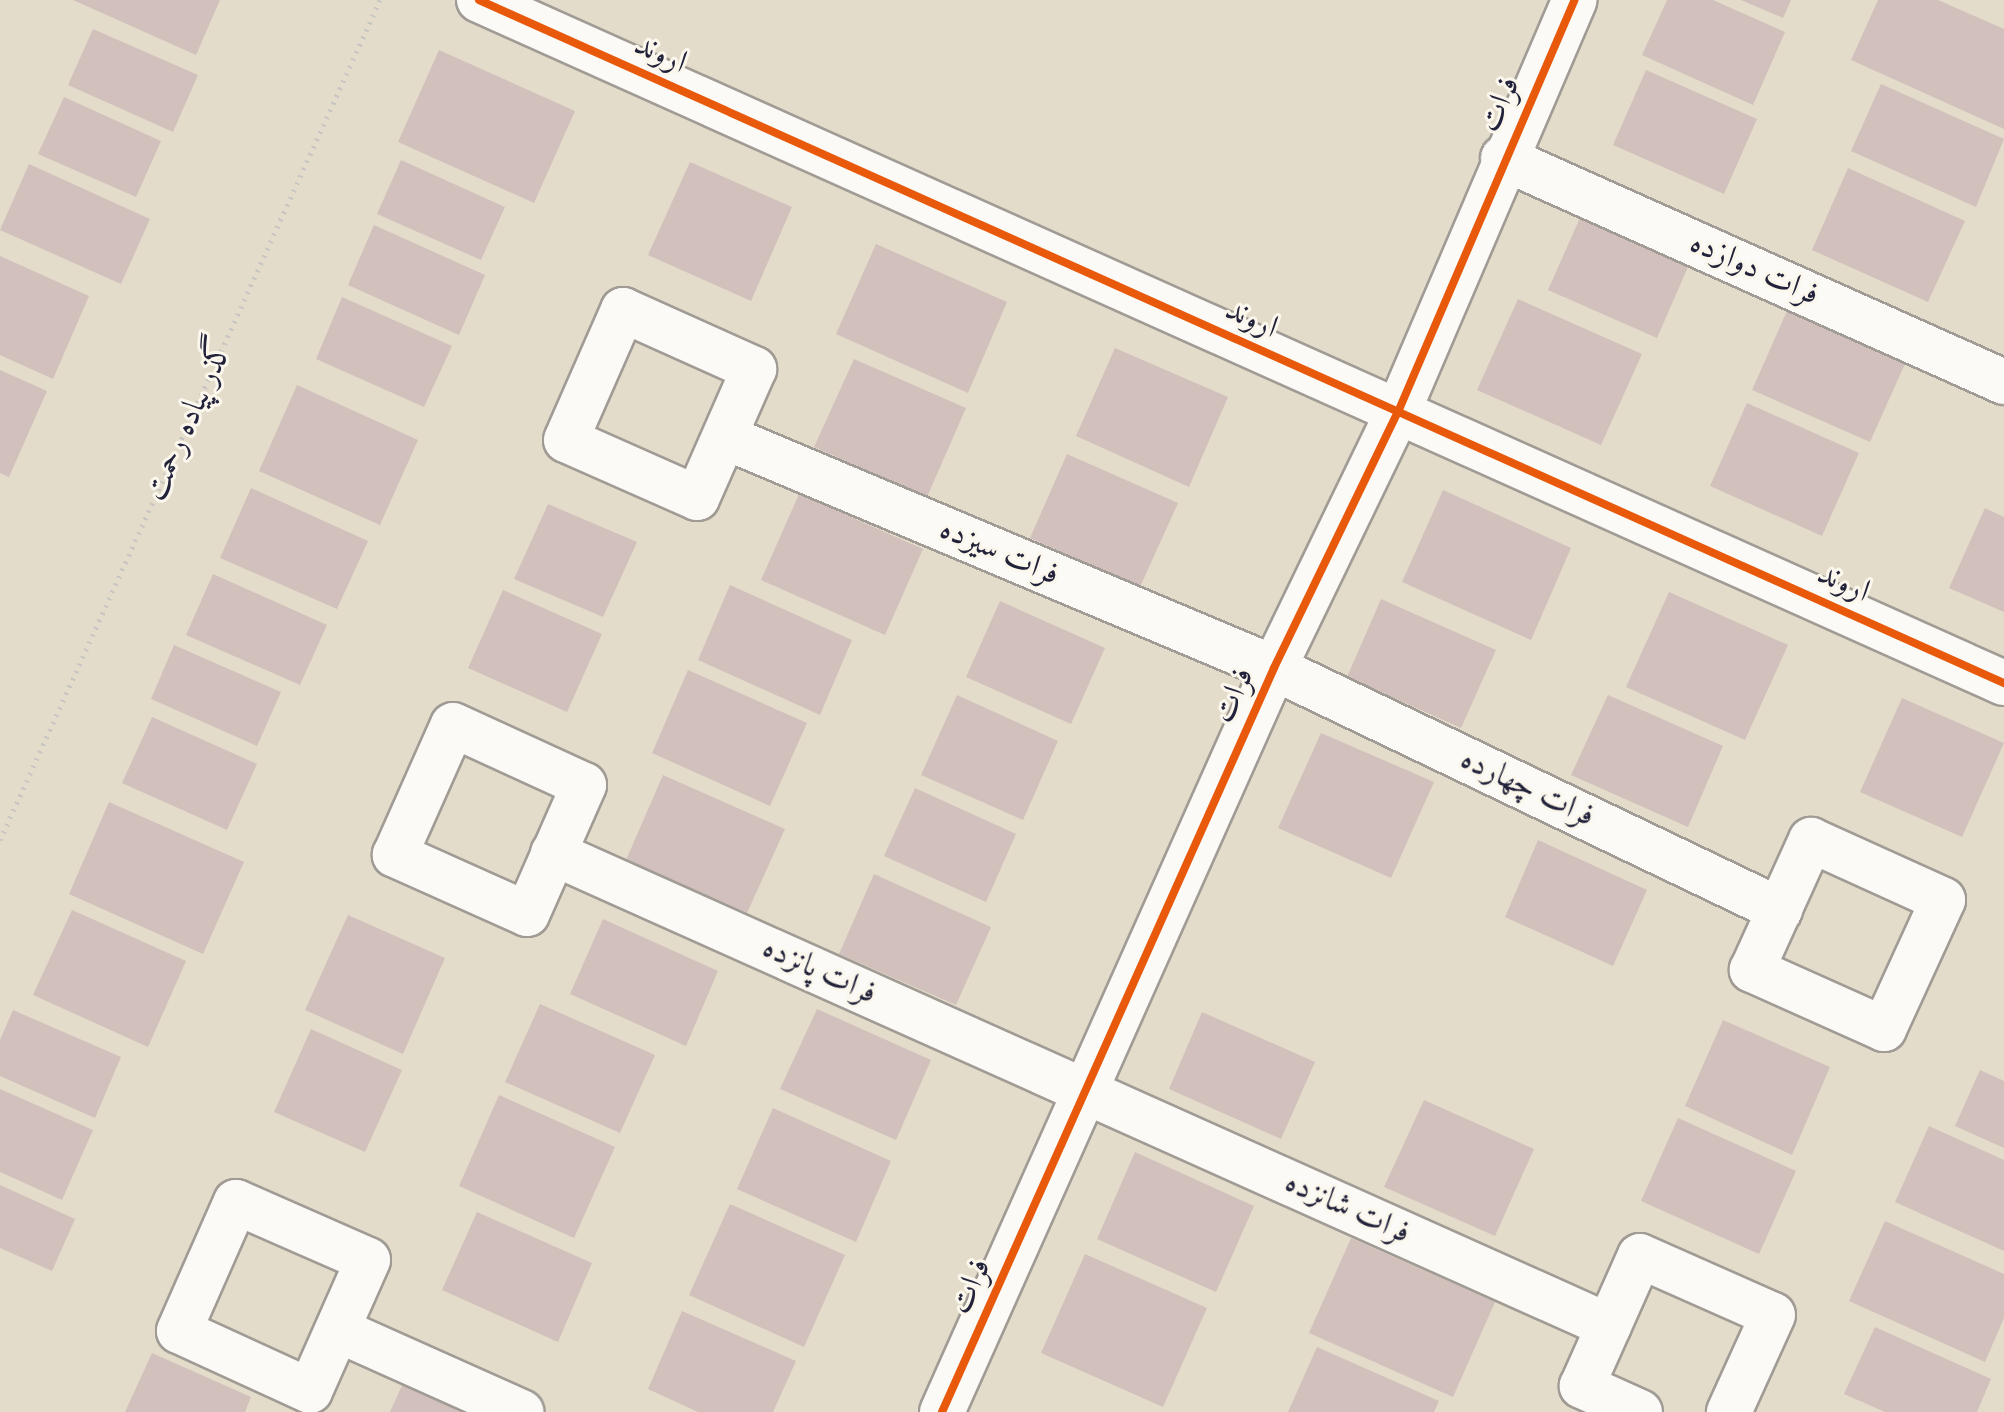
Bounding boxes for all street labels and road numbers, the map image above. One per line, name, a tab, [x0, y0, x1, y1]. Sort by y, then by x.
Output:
street label: اروند	[628, 27, 692, 83]
street label: فرات	[1472, 71, 1530, 139]
street label: فرات دوازده	[1684, 225, 1824, 315]
street label: اروند	[1219, 292, 1283, 348]
street label: گذر پیاده رحمت	[137, 333, 243, 507]
street label: فرات سیزده	[934, 511, 1064, 595]
street label: اروند	[1811, 556, 1875, 612]
street label: فرات	[1206, 662, 1264, 730]
street label: فرات چهارده	[1454, 741, 1600, 837]
street label: فرات پانزده	[756, 930, 882, 1014]
street label: فرات شانزده	[1278, 1164, 1416, 1254]
street label: فرات	[943, 1253, 1001, 1321]

